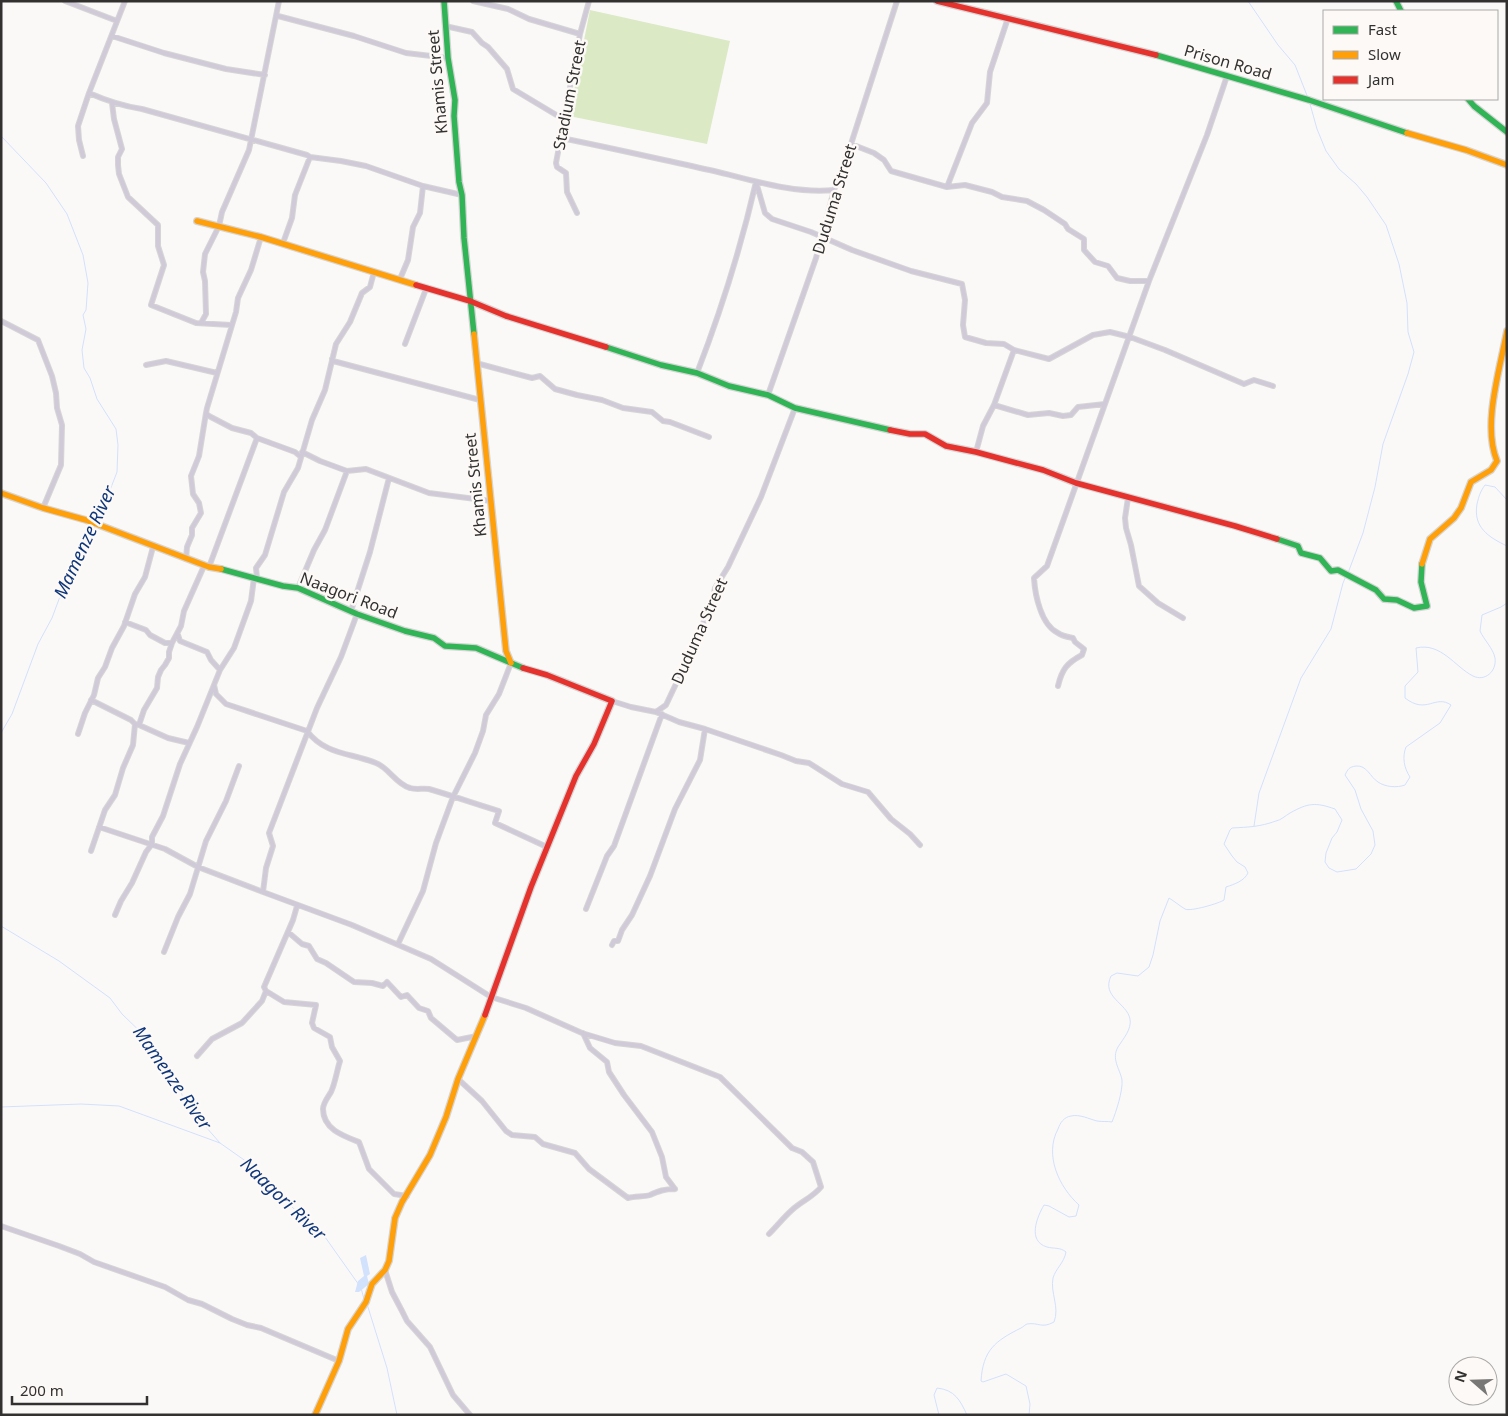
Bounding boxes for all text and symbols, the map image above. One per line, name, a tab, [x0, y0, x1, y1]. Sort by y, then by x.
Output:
legend	[1323, 10, 1498, 100]
text: Fast	[1368, 19, 1397, 39]
street label: Khamis Street	[421, 29, 453, 135]
street label: Stadium Street	[548, 38, 590, 152]
street label: Prison Road	[1182, 39, 1274, 85]
text: Slow	[1368, 44, 1401, 64]
text: Jam	[1366, 69, 1395, 89]
street label: Duduma Street	[807, 141, 861, 257]
street label: Khamis Street	[459, 432, 491, 538]
water label: Mamenze River	[48, 481, 121, 602]
street label: Naagori Road	[297, 566, 401, 624]
street label: Duduma Street	[666, 574, 732, 688]
water label: Mamenze River	[128, 1021, 218, 1135]
water label: Naagori River	[236, 1152, 332, 1246]
north arrow	[1448, 1356, 1498, 1406]
text: N	[1449, 1368, 1471, 1385]
scale bar	[12, 1374, 148, 1406]
text: 200 m	[20, 1380, 64, 1400]

